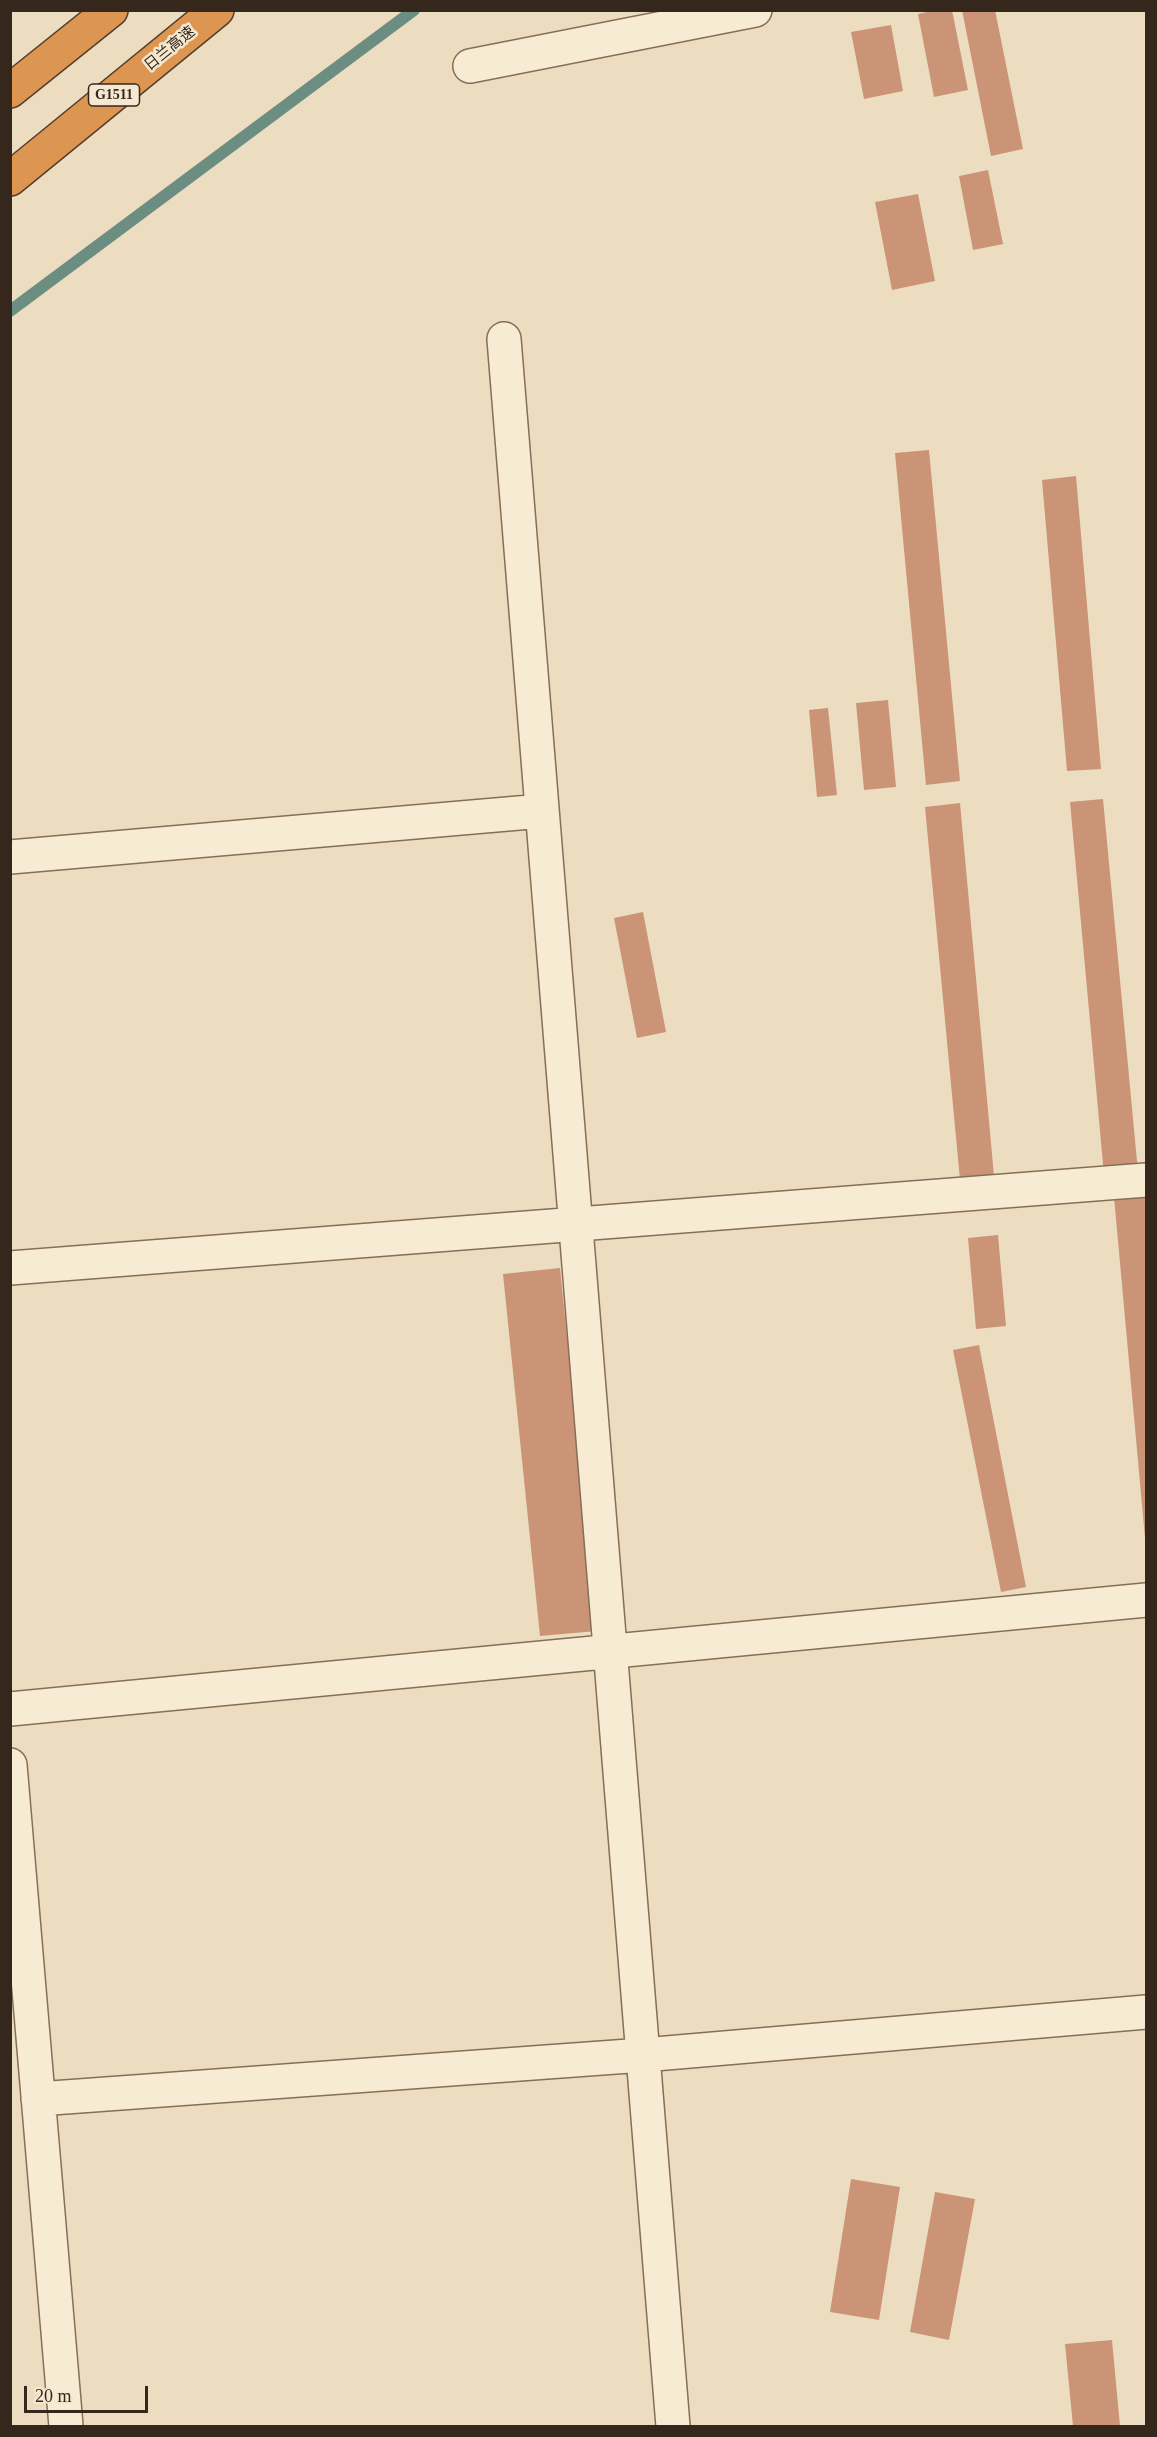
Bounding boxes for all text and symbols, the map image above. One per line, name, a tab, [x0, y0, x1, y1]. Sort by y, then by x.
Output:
street label: 日兰高速	[141, 23, 199, 75]
road number: G1511	[88, 84, 140, 106]
scale bar	[27, 2374, 152, 2412]
text: 20 m	[35, 2386, 72, 2406]

